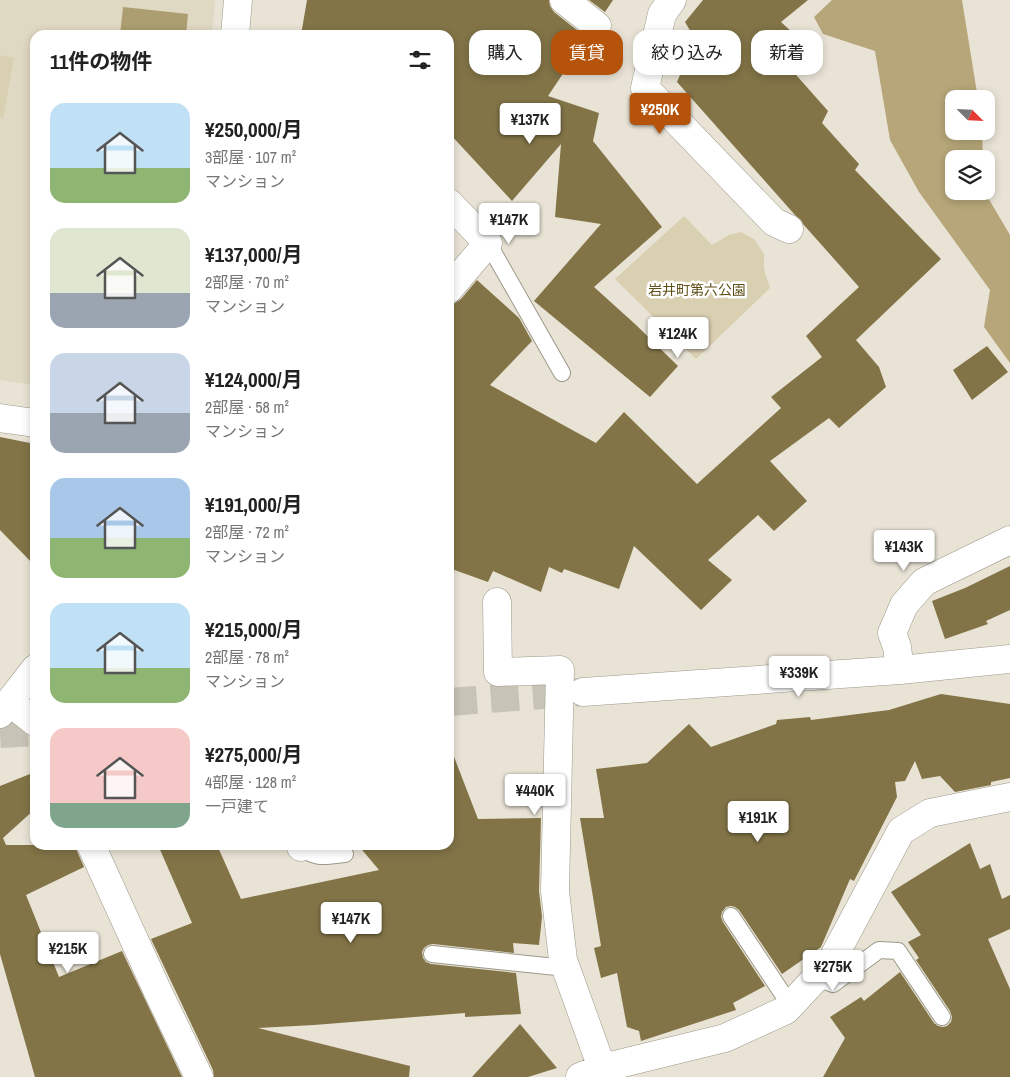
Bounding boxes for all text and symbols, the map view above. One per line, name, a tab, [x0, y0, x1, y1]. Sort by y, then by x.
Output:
chip: 購入	[469, 30, 541, 75]
chip: 賃貸	[551, 30, 623, 75]
chip: 絞り込み	[633, 30, 741, 75]
chip: 新着	[751, 30, 823, 75]
icon: filters	[406, 46, 434, 74]
text: 11件の物件	[50, 47, 152, 76]
north arrow	[945, 90, 995, 140]
map controls	[945, 90, 995, 200]
pin: ¥250K	[625, 92, 695, 135]
text: ¥250K	[641, 98, 679, 120]
pin: ¥137K	[495, 102, 565, 145]
text: ¥137K	[511, 108, 549, 130]
text: ¥250,000/月	[205, 115, 303, 144]
icon: home	[90, 123, 150, 183]
text: 3部屋 · 107 m²	[205, 146, 296, 168]
button: layers	[945, 150, 995, 200]
text: マンション	[205, 170, 285, 192]
pin: ¥147K	[474, 202, 544, 245]
text: ¥147K	[490, 208, 528, 230]
text: ¥137,000/月	[205, 240, 303, 269]
icon: home	[90, 248, 150, 308]
text: 2部屋 · 70 m²	[205, 271, 289, 293]
park label: 岩井町第六公園	[648, 281, 746, 299]
text: マンション	[205, 295, 285, 317]
pin: ¥124K	[643, 316, 713, 359]
text: ¥124K	[659, 322, 697, 344]
text: ¥124,000/月	[205, 365, 303, 394]
icon: home	[90, 373, 150, 433]
text: 2部屋 · 58 m²	[205, 396, 289, 418]
text: マンション	[205, 420, 285, 442]
text: ¥191,000/月	[205, 490, 303, 519]
icon: home	[90, 498, 150, 558]
text: 2部屋 · 72 m²	[205, 521, 289, 543]
pin: ¥143K	[869, 530, 939, 572]
text: ¥143K	[885, 535, 923, 557]
text: マンション	[205, 545, 285, 567]
text: ¥215,000/月	[205, 615, 303, 644]
icon: home	[90, 623, 150, 683]
text: 2部屋 · 78 m²	[205, 646, 289, 668]
pin: ¥339K	[764, 656, 834, 698]
text: ¥339K	[780, 661, 818, 683]
text: マンション	[205, 670, 285, 692]
text: ¥275,000/月	[205, 740, 303, 769]
icon: home	[90, 748, 150, 808]
text: 4部屋 · 128 m²	[205, 771, 296, 793]
pin: ¥440K	[500, 774, 570, 816]
text: ¥440K	[516, 779, 554, 801]
text: 一戸建て	[205, 795, 269, 817]
pin: ¥191K	[723, 800, 793, 843]
text: ¥191K	[739, 806, 777, 828]
pin: ¥147K	[316, 902, 386, 944]
text: ¥147K	[332, 907, 370, 929]
pin: ¥215K	[33, 932, 103, 974]
text: ¥215K	[49, 937, 87, 959]
pin: ¥275K	[798, 950, 868, 992]
text: ¥275K	[814, 955, 852, 977]

